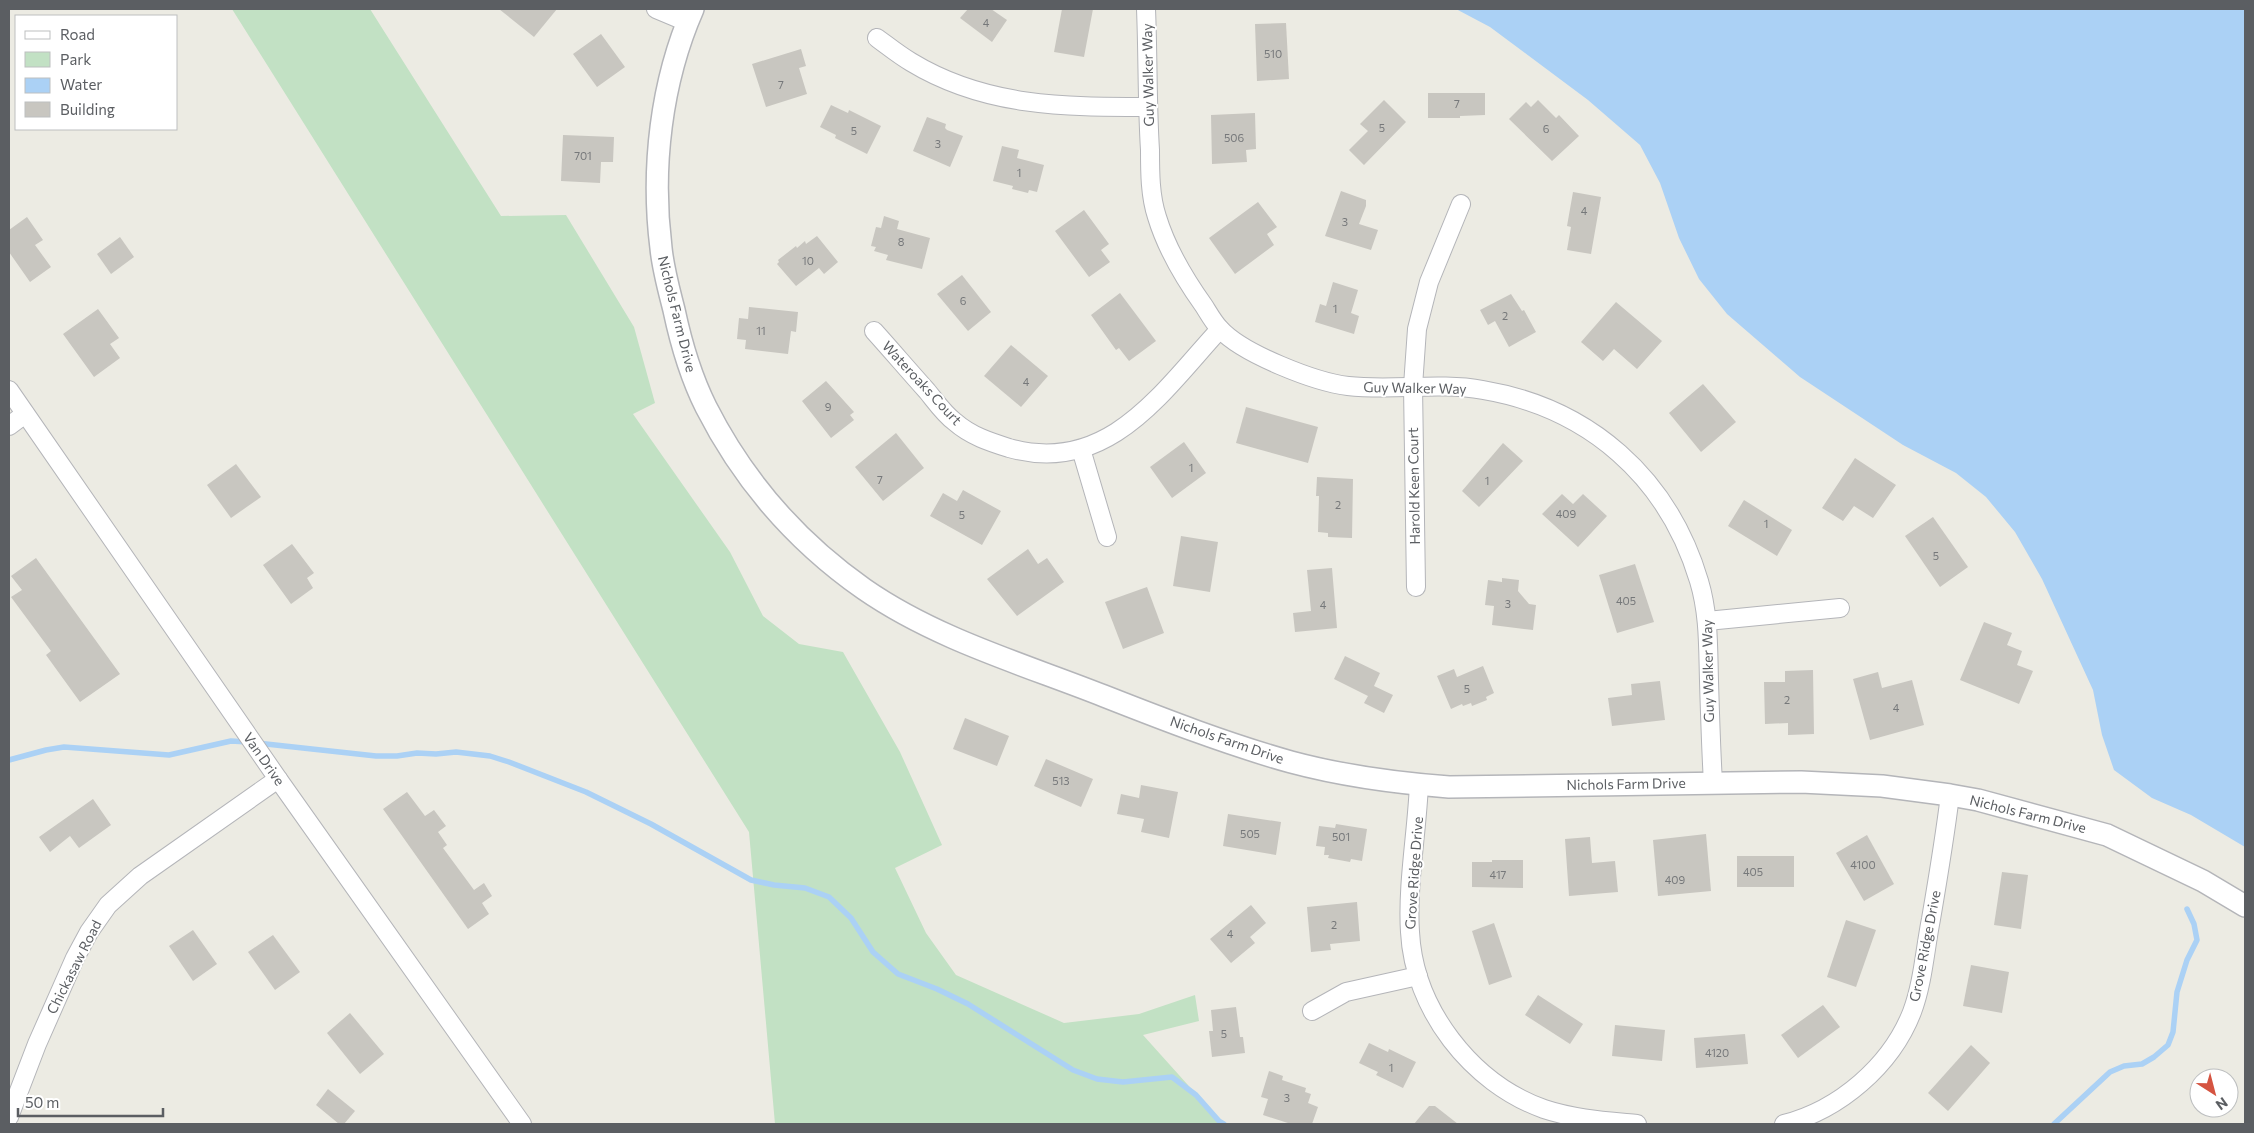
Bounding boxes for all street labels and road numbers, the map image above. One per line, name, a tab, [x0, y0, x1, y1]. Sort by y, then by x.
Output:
street label: Guy Walker Way	[1138, 23, 1157, 127]
street label: Nichols Farm Drive	[655, 254, 700, 374]
street label: Wateroaks Court	[879, 337, 966, 428]
street label: Guy Walker Way	[1363, 378, 1467, 397]
street label: Harold Keen Court	[1404, 427, 1423, 545]
street label: Guy Walker Way	[1698, 619, 1717, 723]
street label: Nichols Farm Drive	[1168, 712, 1286, 767]
street label: Van Drive	[240, 729, 289, 788]
street label: Nichols Farm Drive	[1566, 774, 1686, 793]
street label: Nichols Farm Drive	[1968, 791, 2088, 836]
street label: Grove Ridge Drive	[1401, 816, 1426, 930]
street label: Grove Ridge Drive	[1905, 889, 1944, 1003]
street label: Chickasaw Road	[43, 917, 105, 1017]

